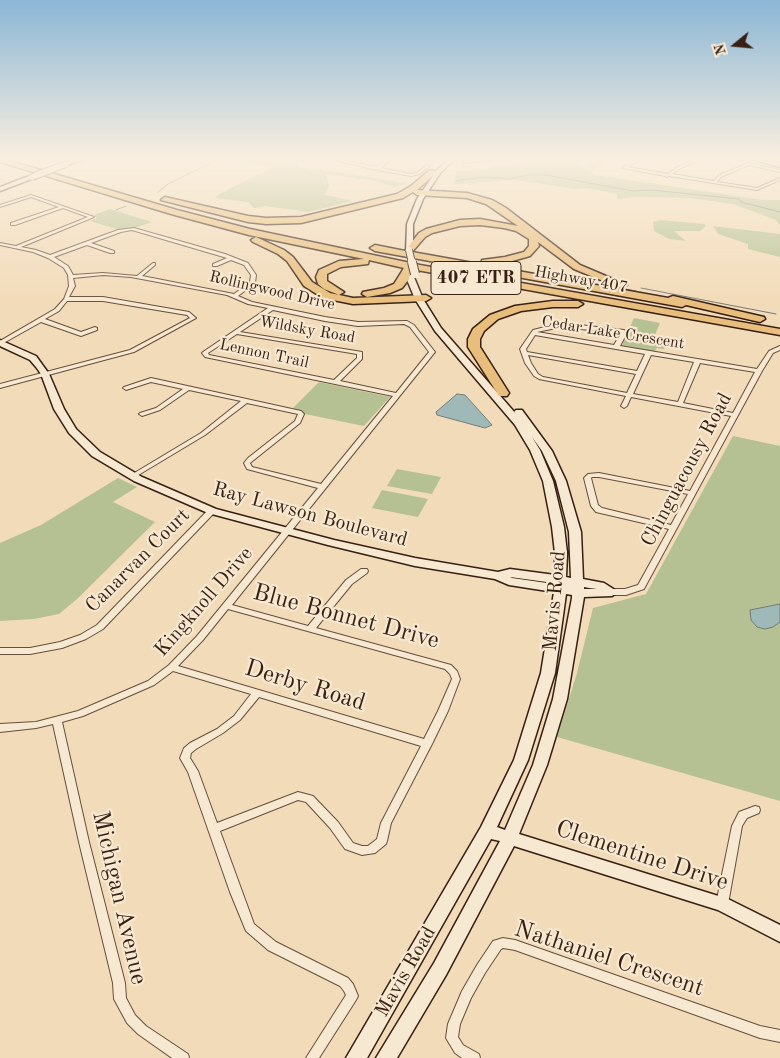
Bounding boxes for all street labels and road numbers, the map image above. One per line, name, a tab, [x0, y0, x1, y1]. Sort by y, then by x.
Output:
road number: 407 ETR	[431, 262, 521, 294]
street label: Highway 407	[533, 262, 629, 298]
street label: Rollingwood Drive	[207, 267, 337, 315]
street label: Wildsky Road	[257, 312, 357, 348]
street label: Cedar Lake Crescent	[540, 312, 686, 354]
street label: Lennon Trail	[218, 335, 310, 373]
street label: Chinguacousy Road	[636, 389, 738, 551]
street label: Ray Lawson Boulevard	[210, 477, 410, 553]
street label: Canarvan Court	[81, 504, 195, 618]
street label: Kingknoll Drive	[150, 542, 258, 662]
street label: Mavis Road	[539, 550, 571, 652]
street label: Blue Bonnet Drive	[250, 578, 442, 656]
street label: Derby Road	[241, 654, 369, 718]
street label: Michigan Avenue	[85, 808, 153, 988]
street label: Clementine Drive	[552, 815, 732, 897]
street label: Nathaniel Crescent	[511, 915, 707, 1003]
street label: Mavis Road	[370, 922, 442, 1022]

